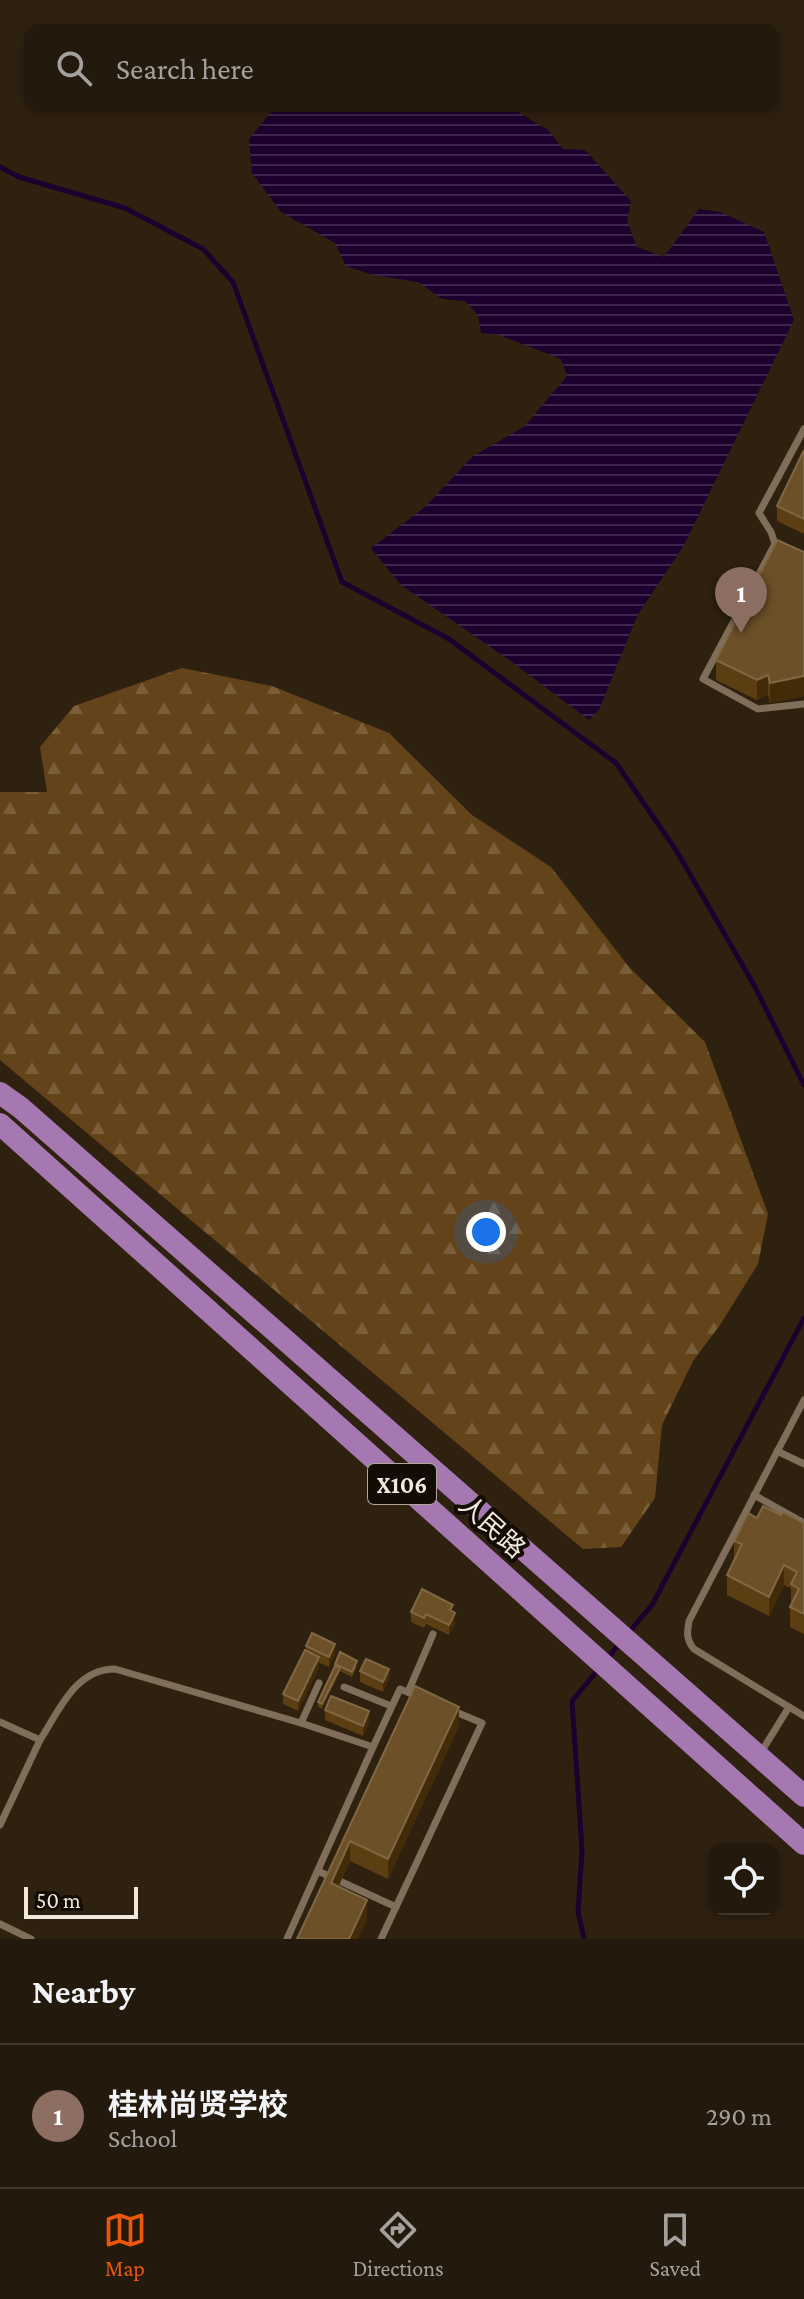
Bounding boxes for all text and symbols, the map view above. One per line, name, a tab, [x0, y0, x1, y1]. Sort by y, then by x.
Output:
search box	[24, 24, 780, 112]
icon: search	[52, 46, 96, 90]
text: Search here	[116, 52, 254, 85]
pin: 1	[715, 567, 767, 633]
your location	[466, 1212, 506, 1252]
road number: X106	[368, 1464, 436, 1504]
street label: 人民路	[453, 1490, 531, 1564]
map controls	[708, 1843, 780, 1915]
button: locate	[708, 1843, 780, 1915]
scale bar	[24, 1883, 138, 1919]
text: 50 m	[36, 1888, 81, 1913]
text: Nearby	[32, 1973, 135, 2010]
text: 桂林尚贤学校	[108, 2088, 288, 2121]
text: 1	[53, 2102, 63, 2131]
text: 290 m	[706, 2102, 772, 2131]
text: School	[108, 2124, 177, 2153]
tab: Map	[103, 2208, 147, 2281]
tab: Directions	[353, 2208, 444, 2281]
tab: Saved	[650, 2208, 701, 2281]

